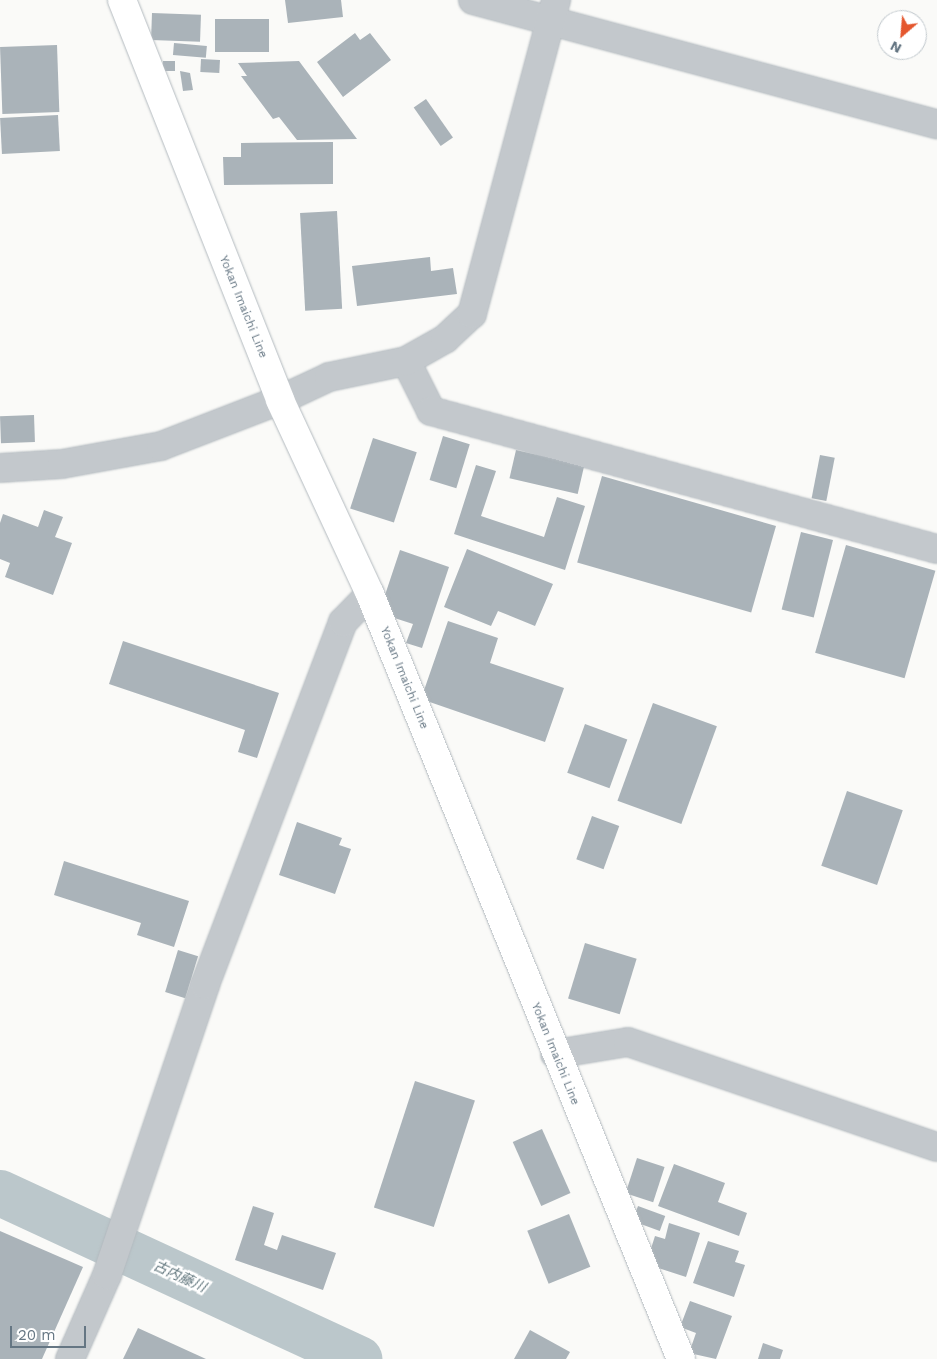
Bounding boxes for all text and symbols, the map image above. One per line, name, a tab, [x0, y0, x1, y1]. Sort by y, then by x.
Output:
north arrow	[877, 10, 927, 60]
text: N	[887, 38, 904, 57]
street label: Yokan Imaichi Line	[216, 254, 270, 360]
street label: Yokan Imaichi Line	[377, 625, 431, 731]
street label: Yokan Imaichi Line	[528, 1001, 582, 1107]
water label: 古内藤川	[151, 1257, 209, 1295]
scale bar	[12, 1316, 89, 1348]
text: 20 m	[18, 1326, 56, 1344]

